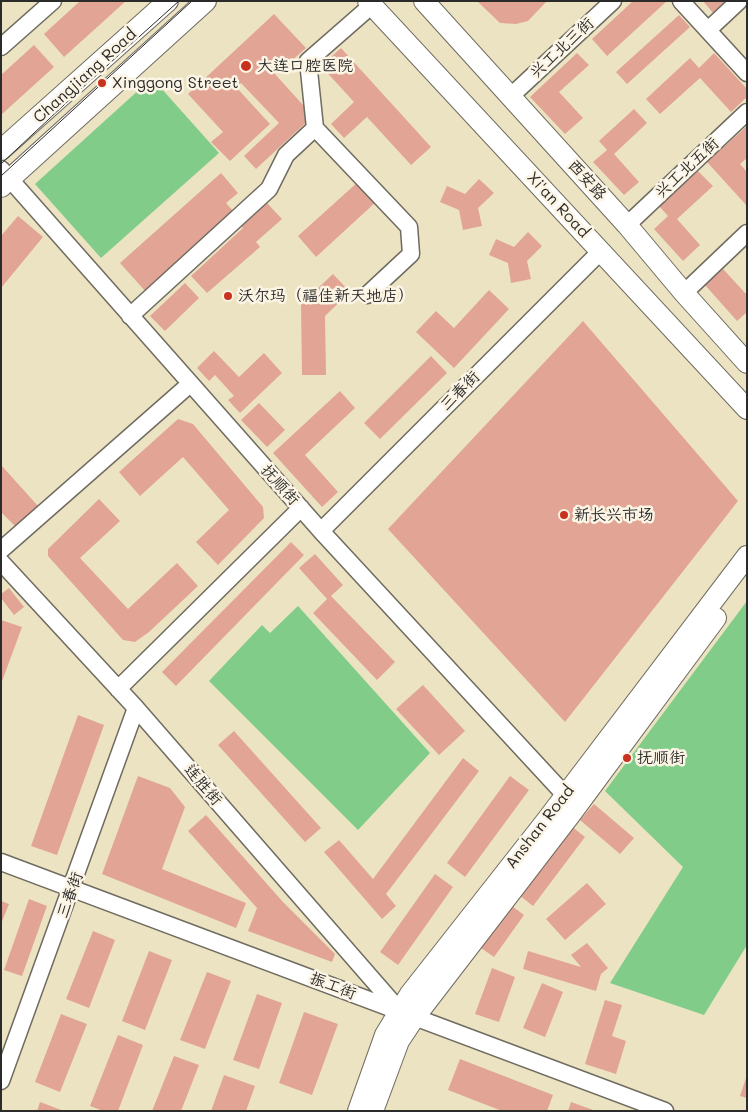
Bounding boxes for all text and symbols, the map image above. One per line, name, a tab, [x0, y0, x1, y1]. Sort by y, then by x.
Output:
street label: 兴工北三街	[526, 14, 598, 82]
street label: Changjiang Road	[30, 25, 140, 127]
place label: 大连口腔医院	[257, 56, 353, 76]
marker: 大连口腔医院	[239, 59, 253, 73]
place label: Xinggong Street	[112, 73, 239, 93]
marker: Xinggong Street	[96, 77, 108, 89]
street label: 兴工北五街	[651, 134, 723, 202]
street label: 西安路	[564, 156, 610, 204]
street label: Xi'an Road	[523, 168, 593, 242]
place label: 沃尔玛（福佳新天地店）	[238, 286, 414, 306]
marker: 沃尔玛（福佳新天地店）	[222, 290, 234, 302]
street label: 三春街	[436, 367, 484, 415]
street label: 抚顺街	[257, 461, 303, 509]
place label: 新长兴市场	[574, 505, 654, 525]
marker: 新长兴市场	[558, 509, 570, 521]
place label: 抚顺街	[637, 748, 685, 768]
marker: 抚顺街	[621, 752, 633, 764]
street label: 连胜街	[180, 761, 226, 809]
street label: Anshan Road	[501, 781, 579, 873]
street label: 三春街	[53, 869, 87, 921]
street label: 振工街	[307, 968, 359, 1004]

